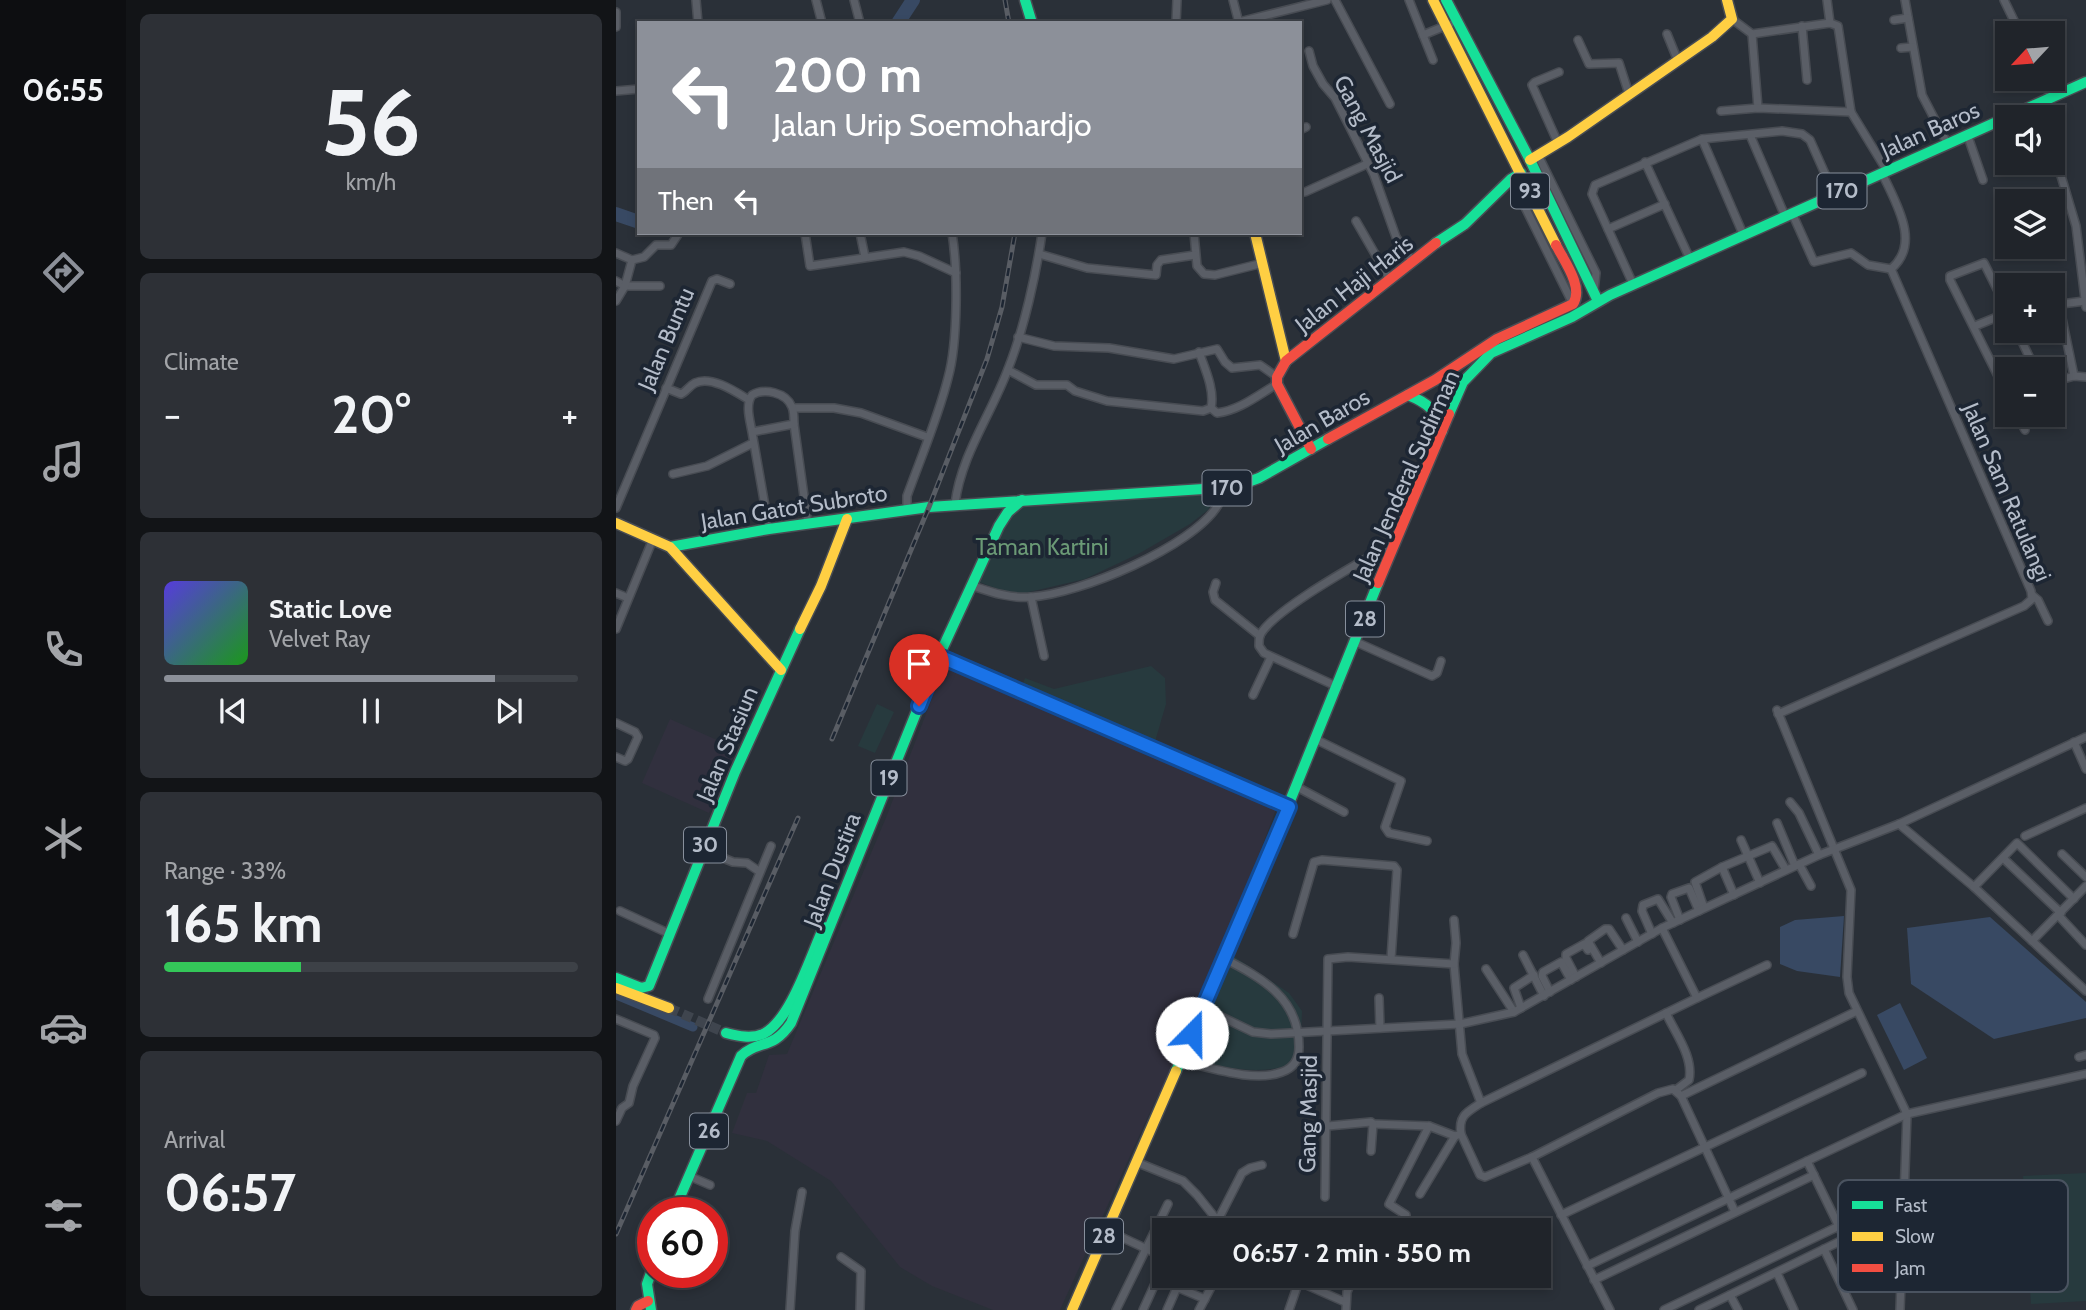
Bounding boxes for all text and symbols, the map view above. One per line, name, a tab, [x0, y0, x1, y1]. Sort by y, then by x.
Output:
north arrow	[1995, 21, 2065, 91]
map controls	[1995, 21, 2065, 427]
text: 200 m	[773, 45, 922, 104]
icon: left	[658, 49, 749, 140]
text: 56	[321, 67, 421, 178]
text: 06:55	[22, 70, 104, 109]
street label: Gang Masjid	[1328, 71, 1408, 187]
street label: Jalan Baros	[1875, 96, 1984, 165]
text: Jalan Urip Soemohardjo	[773, 105, 1092, 144]
button: sound	[1995, 105, 2065, 175]
text: km/h	[346, 168, 396, 196]
road number: 93	[1511, 174, 1549, 208]
road number: 170	[1818, 174, 1866, 208]
icon: left	[728, 182, 766, 220]
text: Then	[658, 185, 714, 217]
button: layers	[1995, 189, 2065, 259]
street label: Jalan Haji Haris	[1289, 229, 1419, 339]
icon: directions	[39, 248, 88, 297]
button: +	[1995, 273, 2065, 343]
street label: Jalan Buntu	[631, 283, 700, 396]
text: Climate	[164, 348, 239, 376]
button: −	[1995, 357, 2065, 427]
street label: Jalan Jenderal Sudirman	[1346, 366, 1465, 587]
text: 20°	[331, 383, 411, 446]
street label: Jalan Baros	[1269, 383, 1375, 460]
text: −	[164, 391, 181, 438]
text: +	[561, 391, 578, 438]
street label: Jalan Sam Ratulangi	[1956, 397, 2057, 586]
icon: music	[39, 437, 88, 486]
road number: 170	[1202, 470, 1252, 505]
street label: Jalan Gatot Subroto	[698, 478, 889, 536]
park label: Taman Kartini	[976, 533, 1108, 561]
text: Static Love	[269, 593, 392, 625]
road number: 28	[1346, 602, 1384, 636]
icon: phone	[39, 625, 88, 674]
text: Velvet Ray	[269, 625, 370, 653]
pin	[889, 634, 949, 706]
icon: arrive	[900, 645, 938, 683]
street label: Jalan Stasiun	[690, 682, 764, 807]
icon: previous	[214, 692, 252, 730]
icon: pause	[352, 692, 390, 730]
icon: next	[490, 692, 528, 730]
road number: 19	[872, 760, 906, 796]
street label: Jalan Dustira	[797, 809, 867, 932]
icon: climate	[39, 814, 88, 863]
road number: 30	[684, 828, 726, 862]
text: Range · 33%	[164, 857, 286, 885]
text: 165 km	[164, 892, 322, 955]
position arrow	[1155, 996, 1229, 1070]
icon: car	[39, 1003, 88, 1052]
street label: Gang Masjid	[1293, 1055, 1323, 1173]
road number: 26	[690, 1114, 728, 1148]
text: Arrival	[164, 1126, 225, 1154]
text: 06:57	[164, 1161, 296, 1224]
legend	[1838, 1180, 2068, 1292]
icon: filters	[39, 1191, 88, 1240]
text: Fast	[1895, 1194, 1928, 1217]
speed limit sign: 60	[637, 1197, 728, 1288]
road number: 28	[1085, 1218, 1123, 1254]
text: Slow	[1895, 1225, 1935, 1248]
text: 06:57 · 2 min · 550 m	[1232, 1237, 1471, 1269]
text: Jam	[1894, 1257, 1925, 1280]

